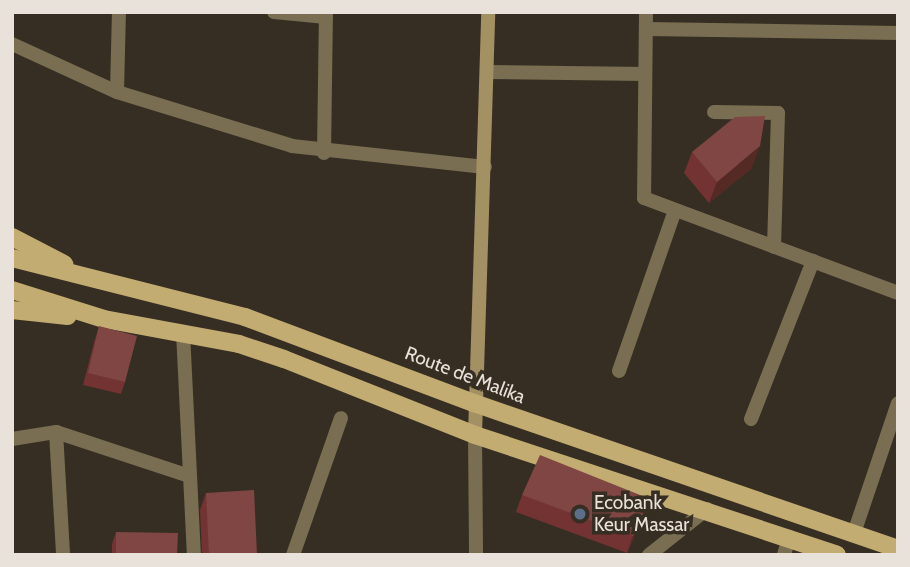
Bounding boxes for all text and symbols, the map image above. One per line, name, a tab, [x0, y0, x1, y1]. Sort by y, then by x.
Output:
street label: Route de Malika	[402, 342, 528, 408]
place label: Ecobank Keur Massar	[594, 492, 689, 536]
marker: Ecobank Keur Massar	[572, 506, 588, 522]

